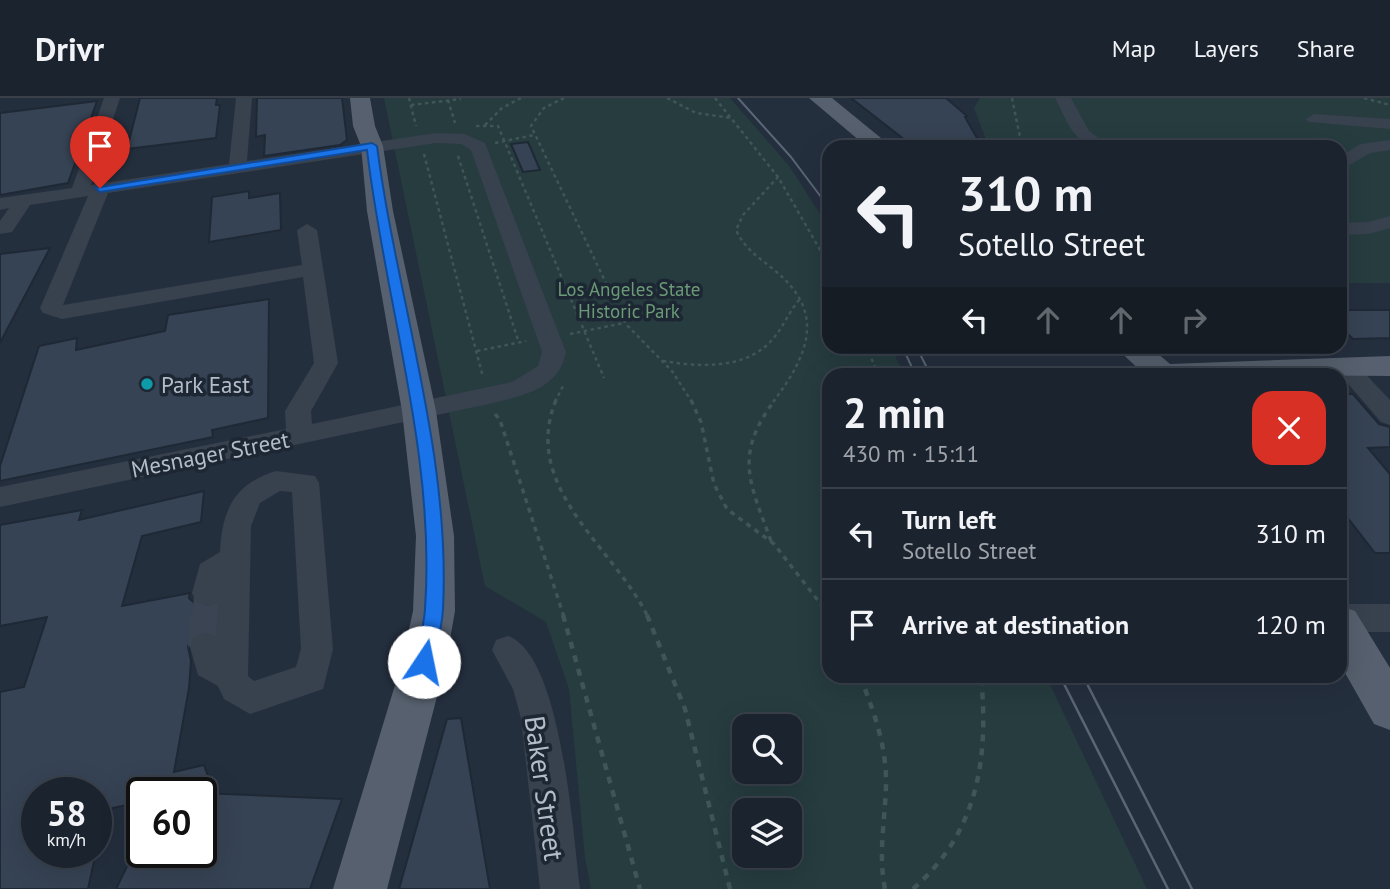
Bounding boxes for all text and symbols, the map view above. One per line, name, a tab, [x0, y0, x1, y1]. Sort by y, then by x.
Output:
text: Drivr	[35, 27, 104, 70]
text: Map	[1112, 33, 1156, 64]
text: Layers	[1194, 33, 1259, 64]
text: Share	[1297, 33, 1355, 64]
pin	[70, 116, 130, 188]
icon: arrive	[81, 127, 119, 165]
text: 310 m	[958, 161, 1093, 225]
icon: left	[843, 168, 934, 259]
text: Sotello Street	[958, 223, 1145, 265]
park label: Los Angeles State Historic Park	[558, 277, 700, 323]
icon: left	[956, 301, 994, 339]
icon: ahead	[1029, 301, 1067, 339]
icon: ahead	[1102, 301, 1140, 339]
icon: right	[1175, 301, 1213, 339]
place label: Park East	[161, 370, 250, 399]
marker: Park East	[139, 376, 155, 392]
text: 2 min	[843, 385, 945, 440]
button: close	[1252, 391, 1326, 465]
street label: Mesnager Street	[129, 424, 292, 484]
text: 430 m · 15:11	[843, 439, 979, 468]
text: Turn left	[902, 503, 996, 536]
icon: left	[843, 515, 881, 553]
text: 310 m	[1255, 517, 1326, 550]
text: Sotello Street	[902, 536, 1036, 565]
icon: arrive	[843, 606, 881, 644]
text: Arrive at destination	[902, 608, 1129, 641]
text: 120 m	[1255, 608, 1326, 641]
position arrow	[387, 625, 461, 699]
street label: Baker Street	[517, 713, 574, 863]
map controls	[732, 714, 802, 868]
button: search	[732, 714, 802, 784]
speed limit sign: 60	[126, 777, 217, 868]
text: 58	[47, 790, 86, 836]
button: layers	[732, 798, 802, 868]
text: km/h	[47, 828, 86, 851]

